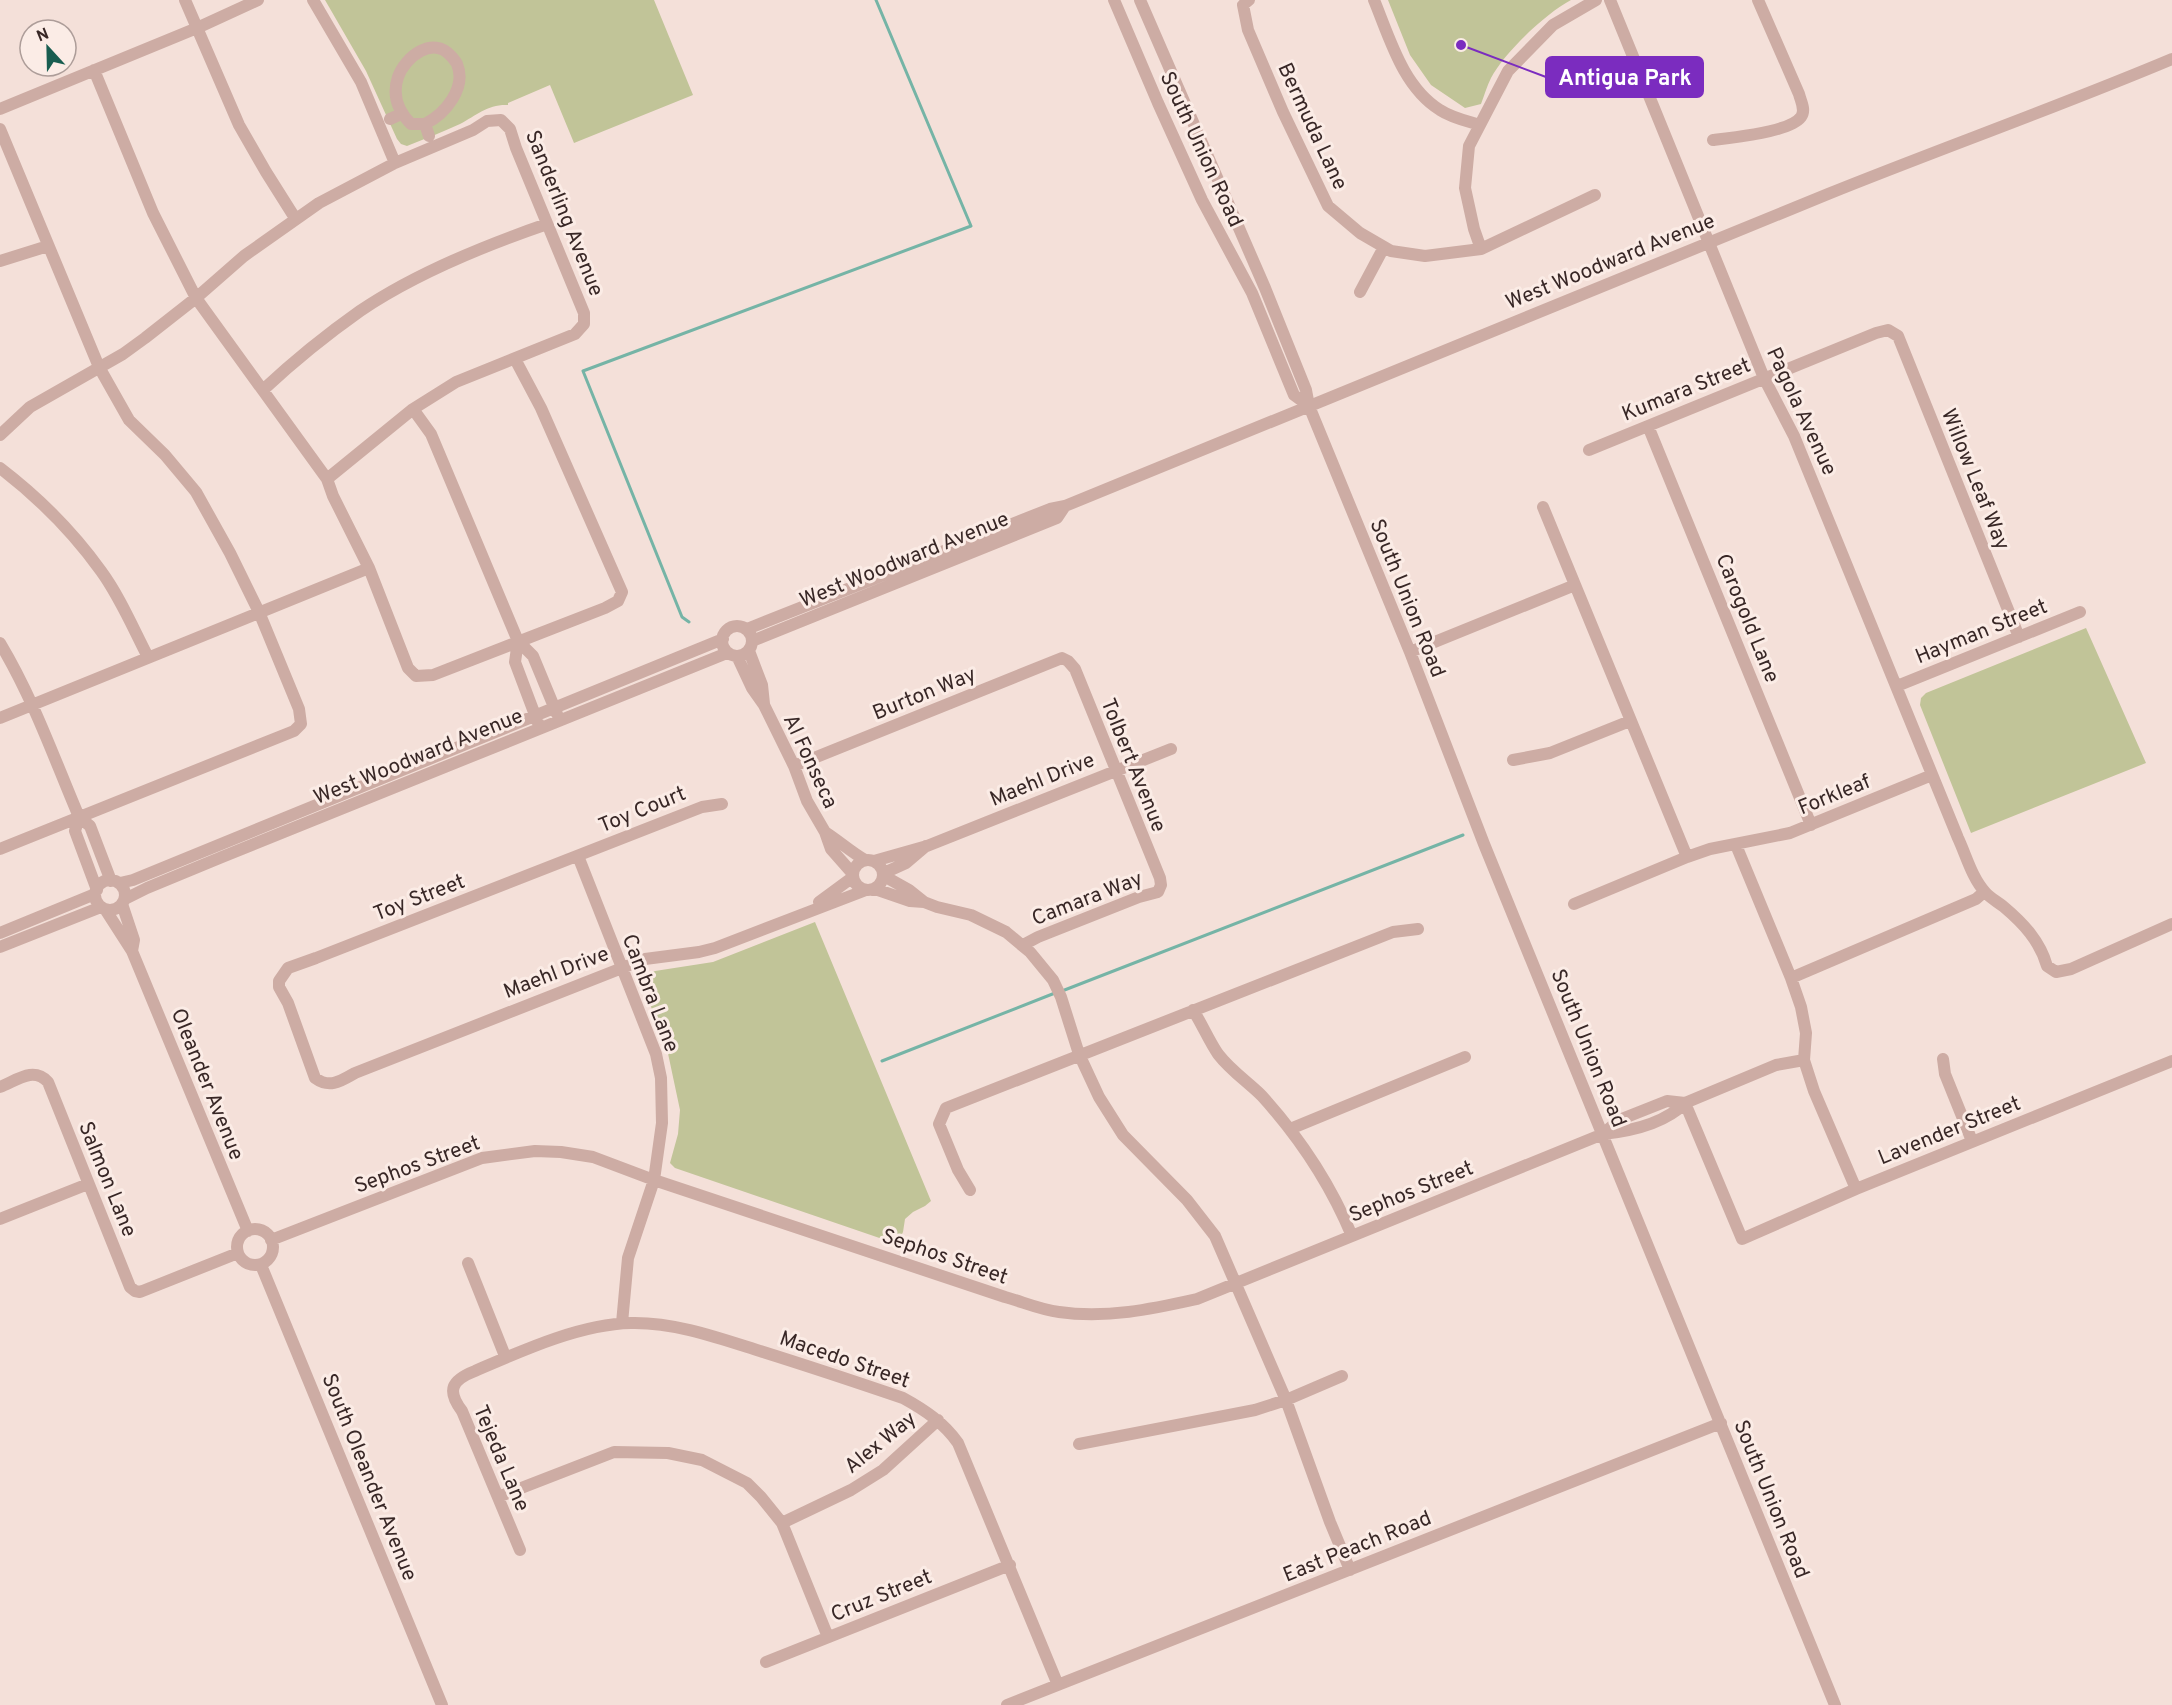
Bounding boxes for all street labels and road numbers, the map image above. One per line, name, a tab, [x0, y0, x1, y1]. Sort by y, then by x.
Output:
street label: Bermuda Lane	[1270, 59, 1353, 195]
street label: South Union Road	[1153, 68, 1249, 232]
street label: Sanderling Avenue	[518, 127, 609, 300]
street label: West Woodward Avenue	[1502, 208, 1719, 317]
street label: Pagola Avenue	[1759, 343, 1842, 480]
street label: Kumara Street	[1618, 352, 1755, 428]
street label: Willow Leaf Way	[1934, 405, 2015, 554]
street label: West Woodward Avenue	[796, 506, 1013, 615]
street label: South Union Road	[1363, 515, 1451, 682]
street label: Carogold Lane	[1708, 550, 1785, 687]
street label: Hayman Street	[1912, 594, 2052, 671]
street label: Burton Way	[869, 661, 980, 727]
street label: Tolbert Avenue	[1094, 695, 1172, 836]
street label: West Woodward Avenue	[310, 703, 527, 812]
street label: Al Fonseca	[776, 710, 843, 813]
street label: Maehl Drive	[986, 747, 1099, 814]
street label: Forkleaf	[1794, 769, 1875, 822]
street label: Toy Court	[595, 781, 690, 840]
street label: Camara Way	[1028, 866, 1147, 933]
street label: Toy Street	[370, 869, 469, 928]
street label: Cambra Lane	[615, 931, 685, 1057]
street label: Maehl Drive	[500, 941, 613, 1006]
street label: South Union Road	[1544, 965, 1632, 1132]
street label: Oleander Avenue	[164, 1005, 249, 1164]
street label: Lavender Street	[1874, 1091, 2025, 1172]
street label: Salmon Lane	[71, 1118, 142, 1241]
street label: Sephos Street	[351, 1130, 484, 1201]
street label: Sephos Street	[1345, 1155, 1478, 1230]
street label: Sephos Street	[878, 1223, 1011, 1292]
street label: Macedo Street	[776, 1325, 913, 1395]
street label: South Oleander Avenue	[315, 1370, 423, 1585]
street label: Tejeda Lane	[466, 1401, 535, 1516]
street label: Alex Way	[839, 1406, 922, 1480]
street label: South Union Road	[1727, 1416, 1815, 1583]
street label: East Peach Road	[1279, 1505, 1436, 1589]
street label: Cruz Street	[827, 1564, 936, 1629]

